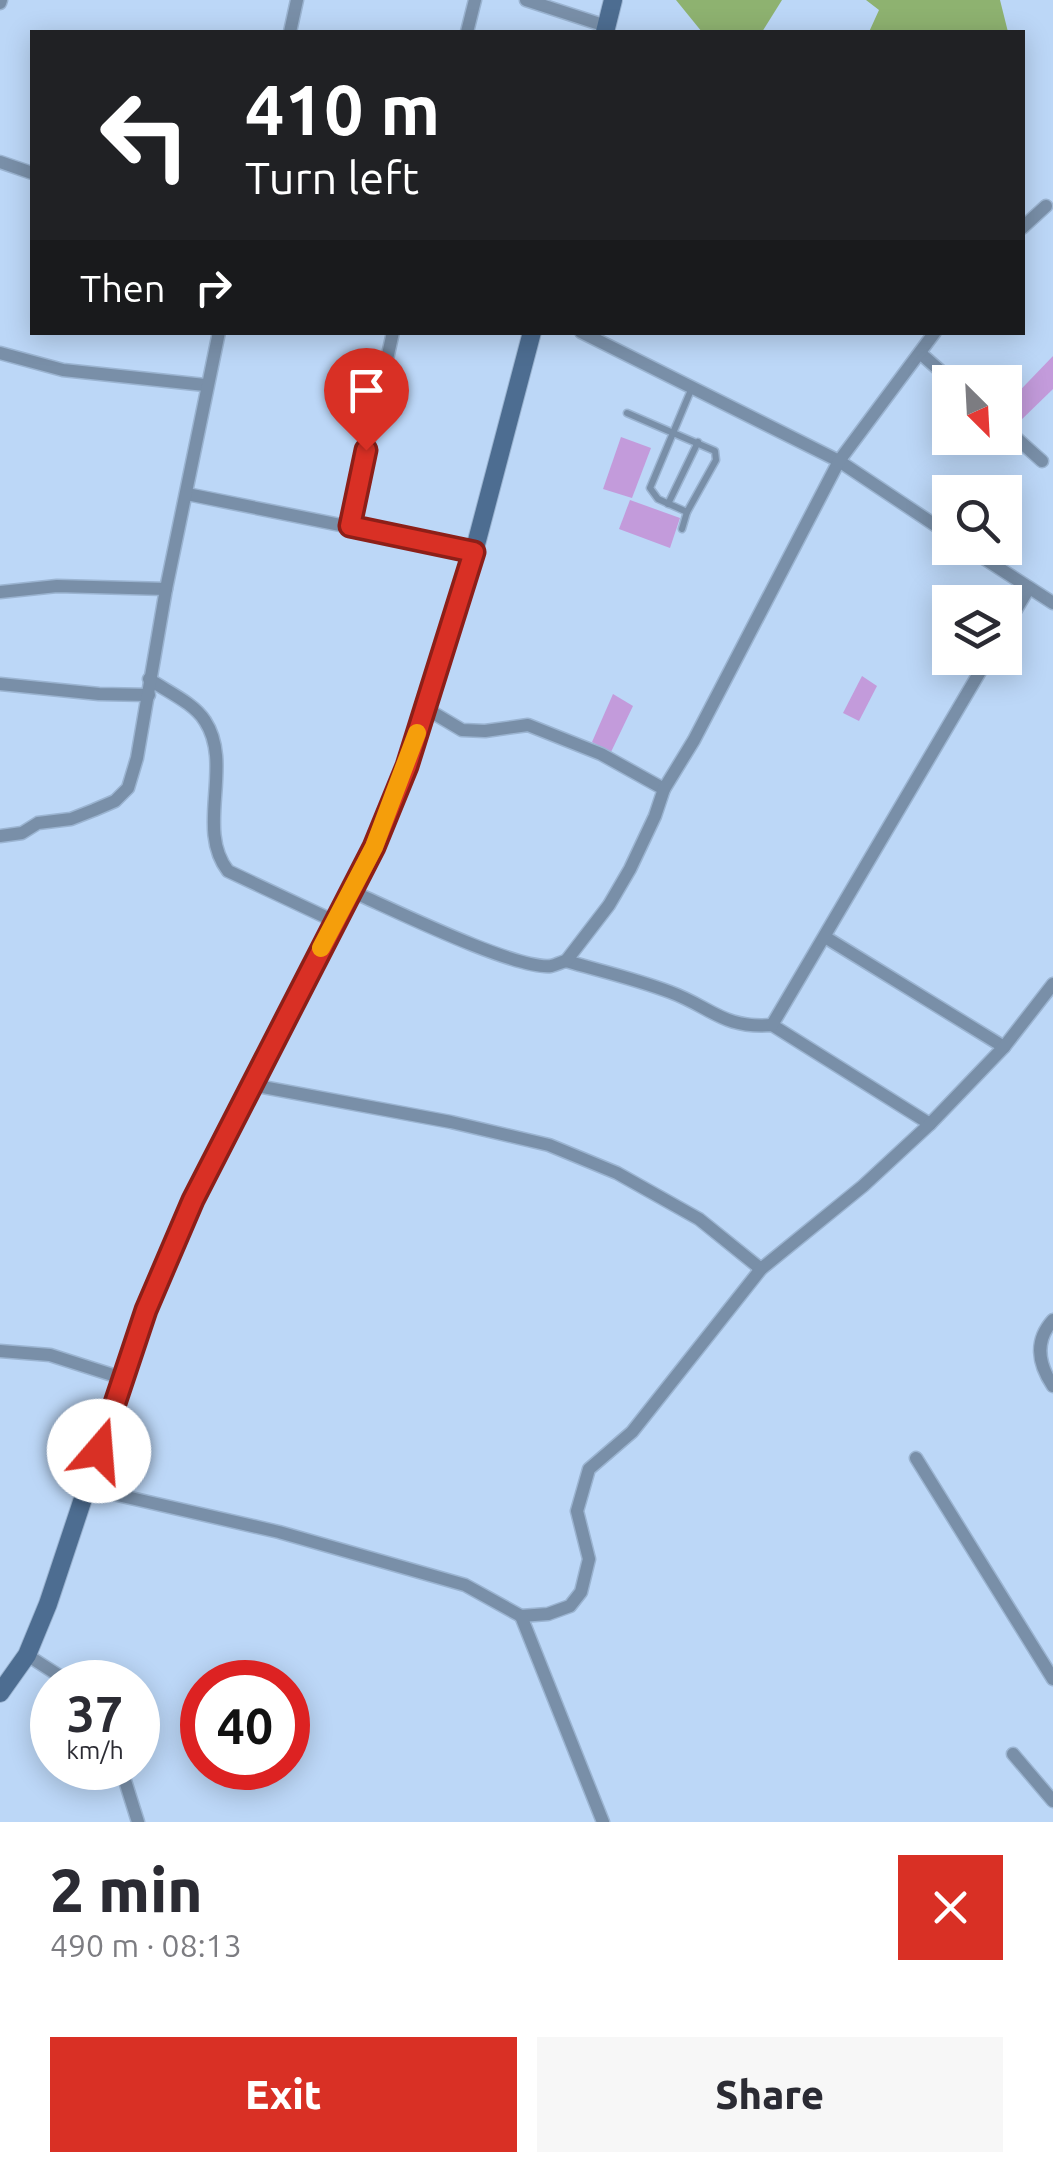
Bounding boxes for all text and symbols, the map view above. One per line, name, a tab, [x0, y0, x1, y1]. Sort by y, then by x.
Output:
icon: left	[80, 70, 210, 200]
text: 410 m	[245, 70, 440, 148]
text: Turn left	[245, 152, 419, 203]
icon: right	[186, 260, 241, 315]
text: Then	[80, 267, 166, 309]
pin	[324, 348, 409, 451]
icon: arrive	[339, 363, 394, 418]
north arrow	[932, 365, 1022, 455]
map controls	[932, 365, 1022, 675]
button: search	[932, 475, 1022, 565]
button: layers	[932, 585, 1022, 675]
position arrow	[47, 1399, 151, 1503]
speed limit sign: 40	[180, 1660, 310, 1790]
text: 37	[67, 1685, 123, 1741]
text: km/h	[66, 1736, 124, 1764]
button: close	[898, 1855, 1003, 1960]
text: 2 min	[50, 1856, 203, 1923]
text: 490 m · 08:13	[50, 1927, 242, 1963]
button: Exit	[50, 2037, 517, 2152]
button: Share	[537, 2037, 1003, 2152]

